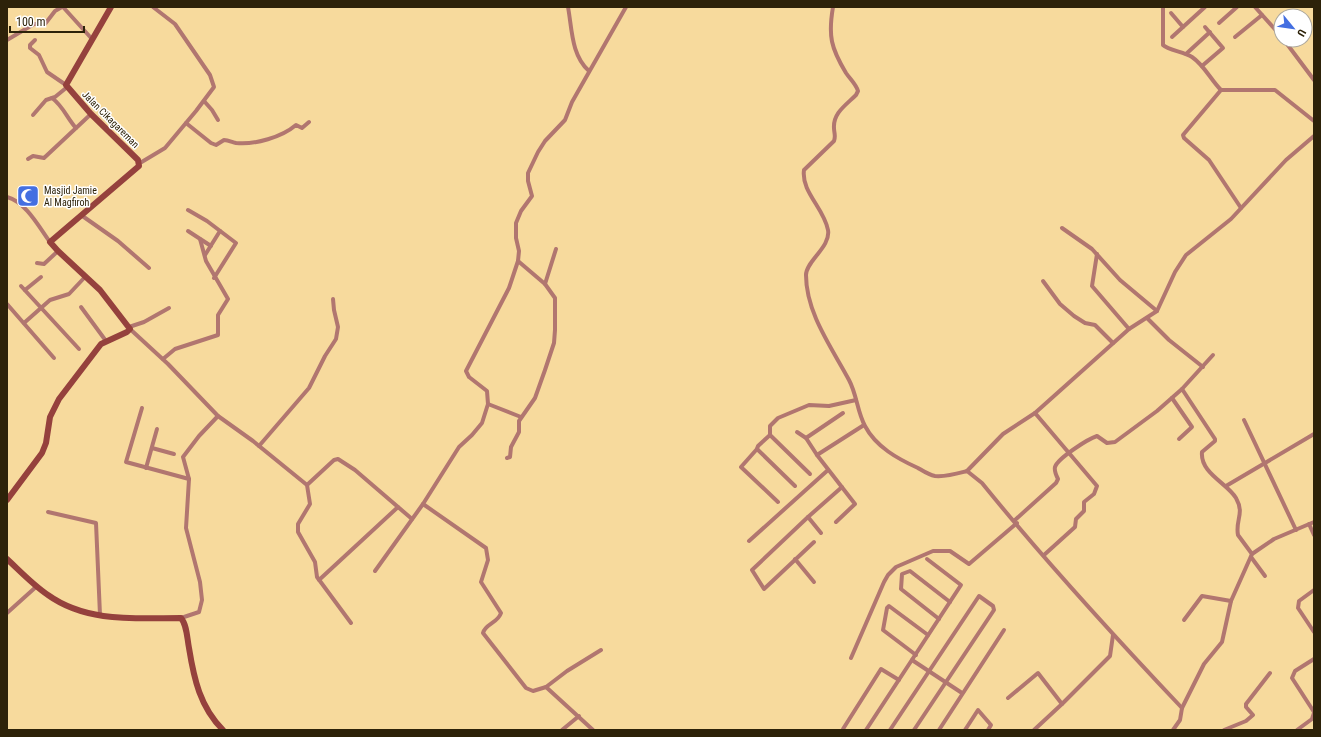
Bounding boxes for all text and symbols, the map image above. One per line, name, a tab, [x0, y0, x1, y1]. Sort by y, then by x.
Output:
scale bar	[10, 8, 84, 34]
north arrow	[1273, 8, 1313, 48]
text: 100 m	[16, 15, 46, 29]
text: U	[1294, 27, 1309, 39]
street label: Jalan Cikagareman	[80, 89, 141, 150]
mosque icon: Masjid Jamie Al Magfiroh	[15, 183, 41, 209]
place label: Masjid Jamie Al Magfiroh	[44, 185, 97, 208]

